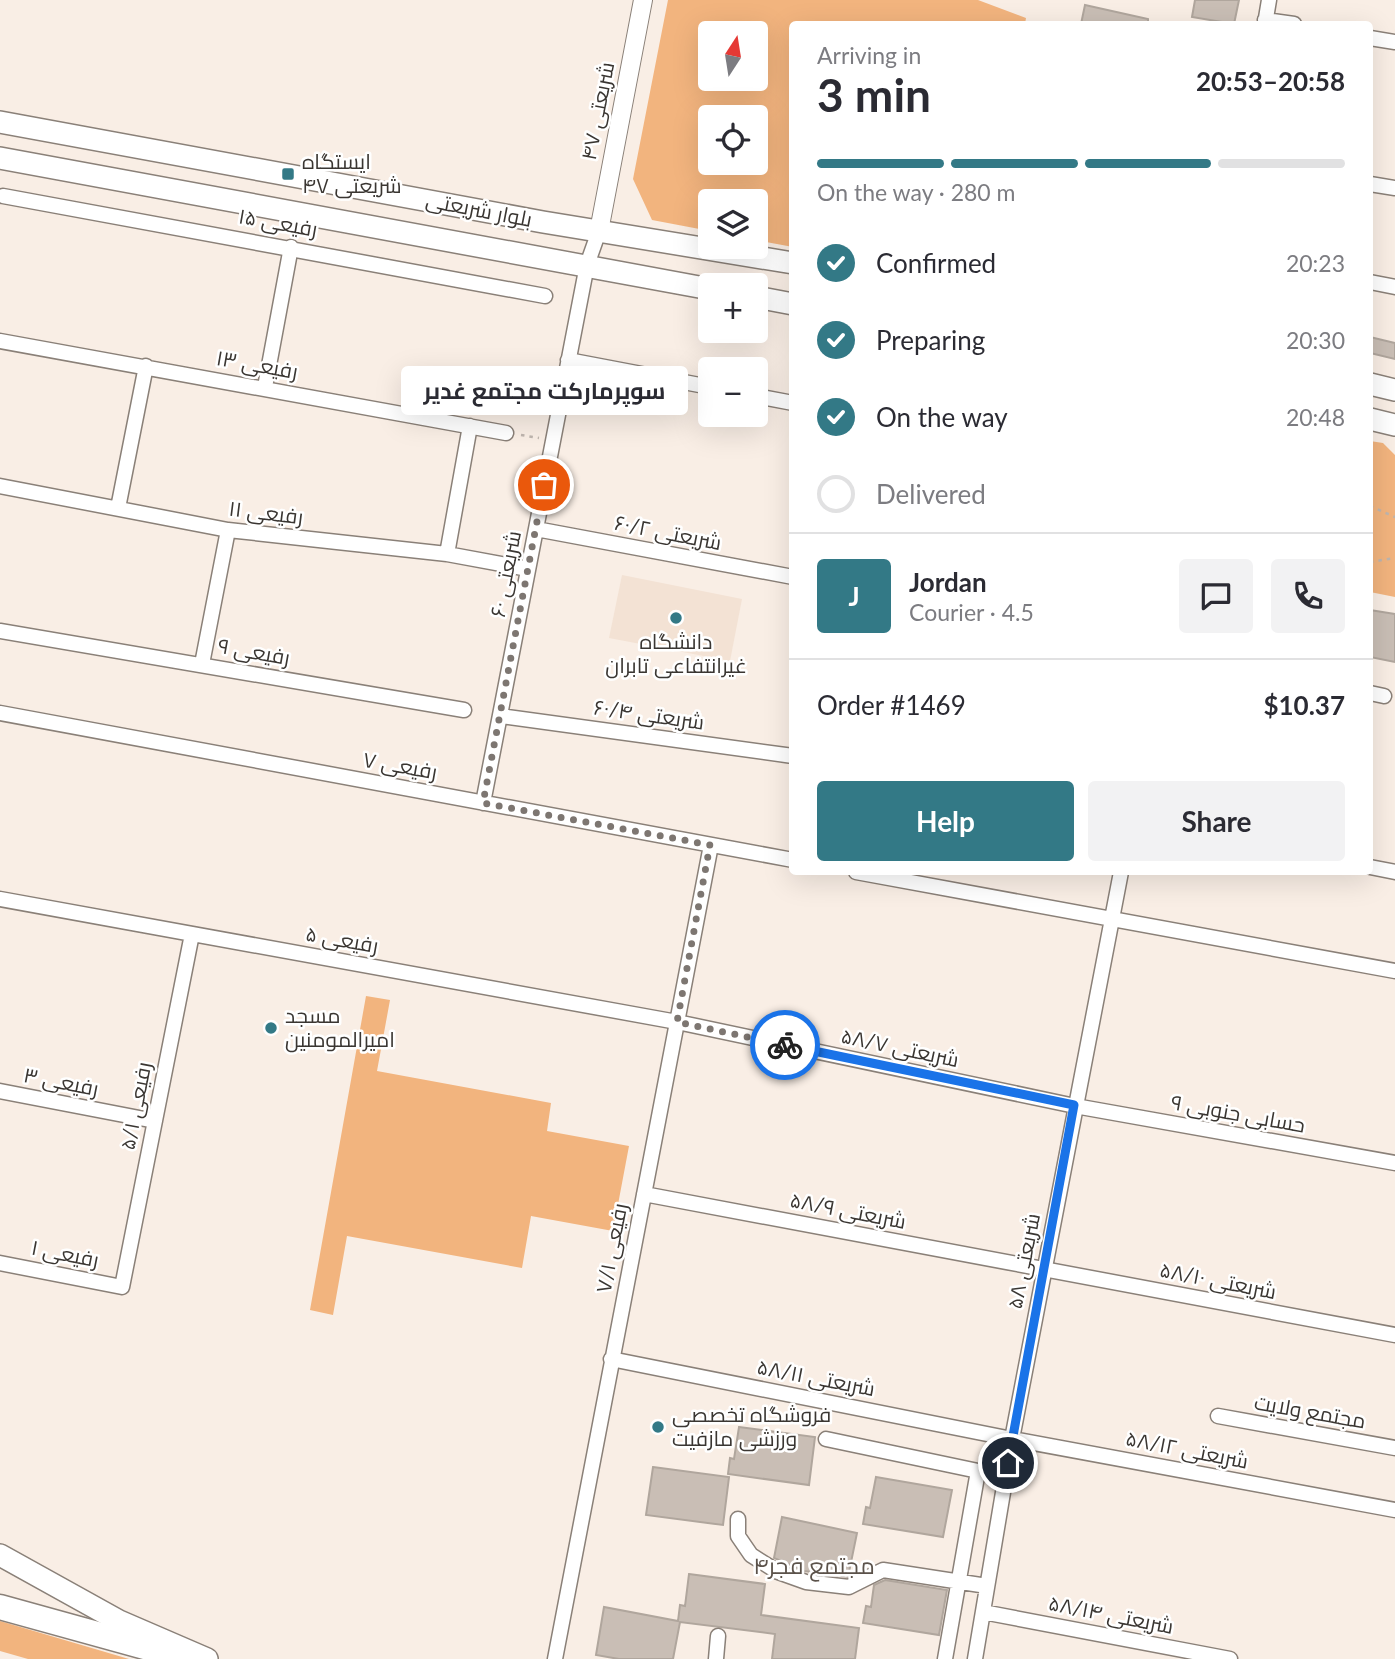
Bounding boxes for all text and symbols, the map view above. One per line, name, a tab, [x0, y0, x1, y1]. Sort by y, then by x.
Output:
north arrow	[698, 21, 768, 91]
map controls	[698, 21, 768, 427]
text: Arriving in	[817, 41, 921, 69]
street label: شریعتی ۴۷	[575, 60, 620, 162]
text: 20:53–20:58	[1196, 65, 1345, 97]
text: 3 min	[817, 67, 931, 122]
button: locate	[698, 105, 768, 175]
place label: ایستگاه شریعتی ۴۷	[302, 148, 401, 199]
marker: ایستگاه شریعتی ۴۷	[280, 166, 296, 182]
text: On the way · 280 m	[817, 178, 1016, 206]
street label: بلوار شریعتی	[424, 186, 535, 233]
button: layers	[698, 189, 768, 259]
street label: رفیعی ۱۵	[236, 202, 320, 243]
icon: check	[817, 244, 855, 282]
text: Confirmed	[876, 247, 996, 279]
text: 20:23	[1286, 249, 1345, 277]
button: +	[698, 273, 768, 343]
icon: check	[817, 321, 855, 359]
text: Preparing	[876, 324, 985, 356]
text: 20:30	[1286, 326, 1345, 354]
street label: رفیعی ۱۳	[214, 344, 300, 385]
button: −	[698, 357, 768, 427]
callout: سوپرمارکت مجتمع غدیر	[400, 366, 688, 415]
text: سوپرمارکت مجتمع غدیر	[424, 376, 665, 404]
icon: check	[817, 398, 855, 436]
text: On the way	[876, 401, 1008, 433]
text: 20:48	[1286, 403, 1345, 431]
pin	[514, 455, 574, 515]
icon: bag	[525, 466, 563, 504]
text: Delivered	[876, 478, 986, 510]
street label: رفیعی ۱۱	[227, 495, 305, 530]
street label: شریعتی ۶۰/۲	[612, 509, 724, 556]
street label: شریعتی ۶۰	[484, 528, 527, 620]
button: chat	[1179, 559, 1253, 633]
button: phone	[1271, 559, 1345, 633]
text: Jordan	[909, 566, 987, 598]
text: J	[848, 580, 860, 612]
text: Courier · 4.5	[909, 598, 1034, 626]
marker: دانشگاه غیرانتفاعی تابران	[668, 610, 684, 626]
place label: دانشگاه غیرانتفاعی تابران	[605, 628, 747, 679]
street label: رفیعی ۹	[216, 632, 292, 671]
text: Order #1469	[817, 689, 966, 721]
text: $10.37	[1263, 689, 1345, 721]
street label: شریعتی ۶۰/۴	[592, 693, 706, 736]
street label: رفیعی ۷	[361, 746, 439, 785]
button: Help	[817, 781, 1074, 861]
button: Share	[1088, 781, 1345, 861]
street label: رفیعی ۵	[304, 920, 380, 959]
place label: مسجد امیرالمومنین	[285, 1002, 395, 1053]
courier	[750, 1010, 820, 1080]
marker: مسجد امیرالمومنین	[263, 1020, 279, 1036]
street label: شریعتی ۵۸/۷	[839, 1022, 961, 1073]
icon: bike	[766, 1026, 804, 1064]
street label: رفیعی ۵/۱	[114, 1060, 157, 1152]
street label: رفیعی ۳	[21, 1061, 101, 1102]
street label: حسابی جنوبی ۹	[1169, 1088, 1307, 1139]
street label: شریعتی ۵۸/۹	[788, 1186, 908, 1235]
street label: رفیعی ۷/۱	[590, 1201, 633, 1295]
street label: شریعتی ۵۸	[1001, 1211, 1046, 1311]
street label: رفیعی ۱	[29, 1234, 101, 1273]
street label: شریعتی ۵۸/۱۰	[1158, 1256, 1279, 1305]
street label: شریعتی ۵۸/۱۱	[755, 1353, 877, 1402]
street label: مجتمع ولایت	[1252, 1388, 1368, 1436]
place label: فروشگاه تخصصی ورزشی مازفیت	[672, 1401, 831, 1452]
marker: فروشگاه تخصصی ورزشی مازفیت	[650, 1419, 666, 1435]
street label: شریعتی ۵۸/۱۲	[1124, 1424, 1251, 1475]
pin	[978, 1433, 1038, 1493]
icon: home	[989, 1444, 1027, 1482]
district label: مجتمع فجر۴	[753, 1551, 875, 1582]
street label: شریعتی ۵۸/۱۴	[1046, 1589, 1176, 1640]

